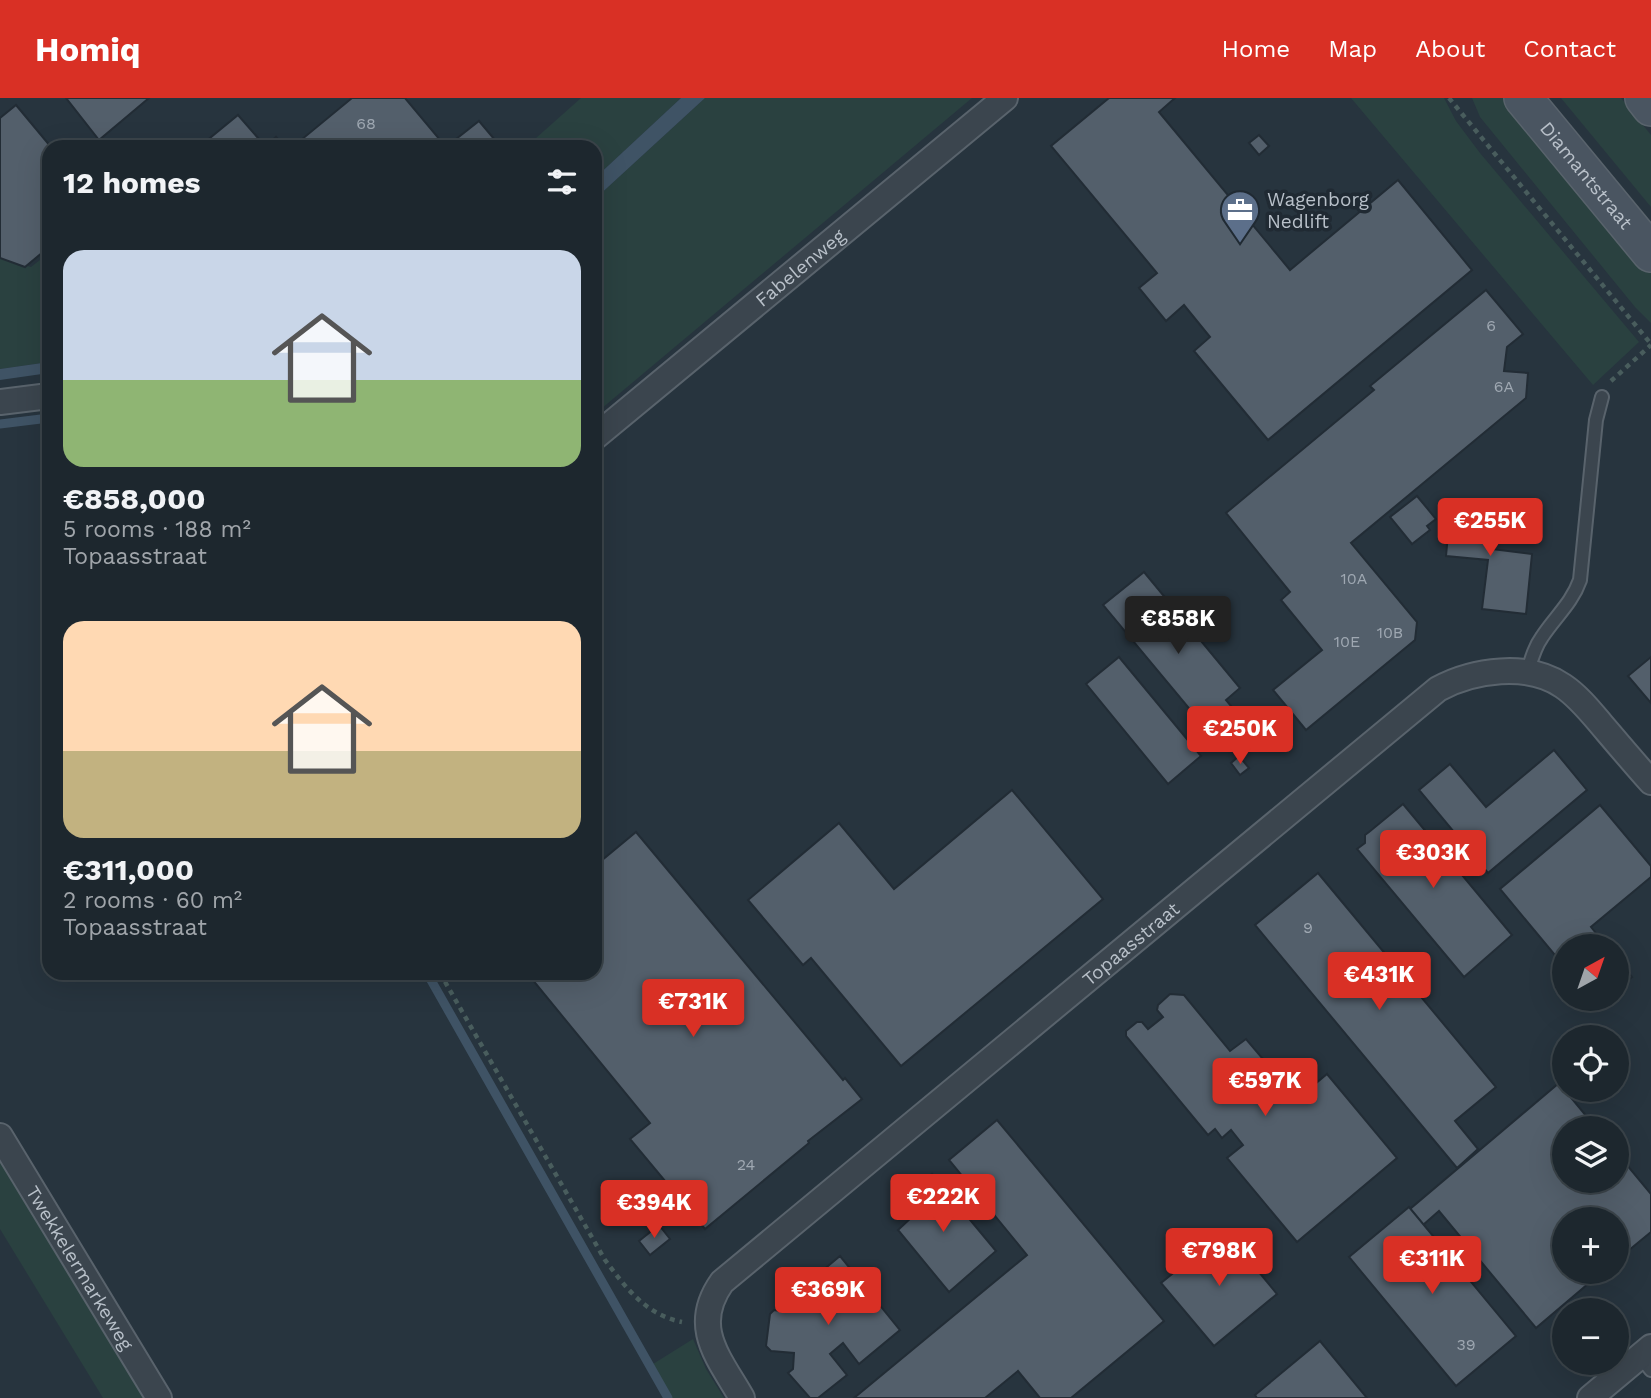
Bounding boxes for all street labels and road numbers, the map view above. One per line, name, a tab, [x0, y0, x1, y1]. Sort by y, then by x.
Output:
street label: Diamantstraat	[1535, 117, 1637, 234]
street label: Fabelenweg	[751, 224, 850, 312]
street label: Topaasstraat	[1078, 897, 1184, 991]
street label: Twekkelermarkeweg	[21, 1182, 139, 1355]

